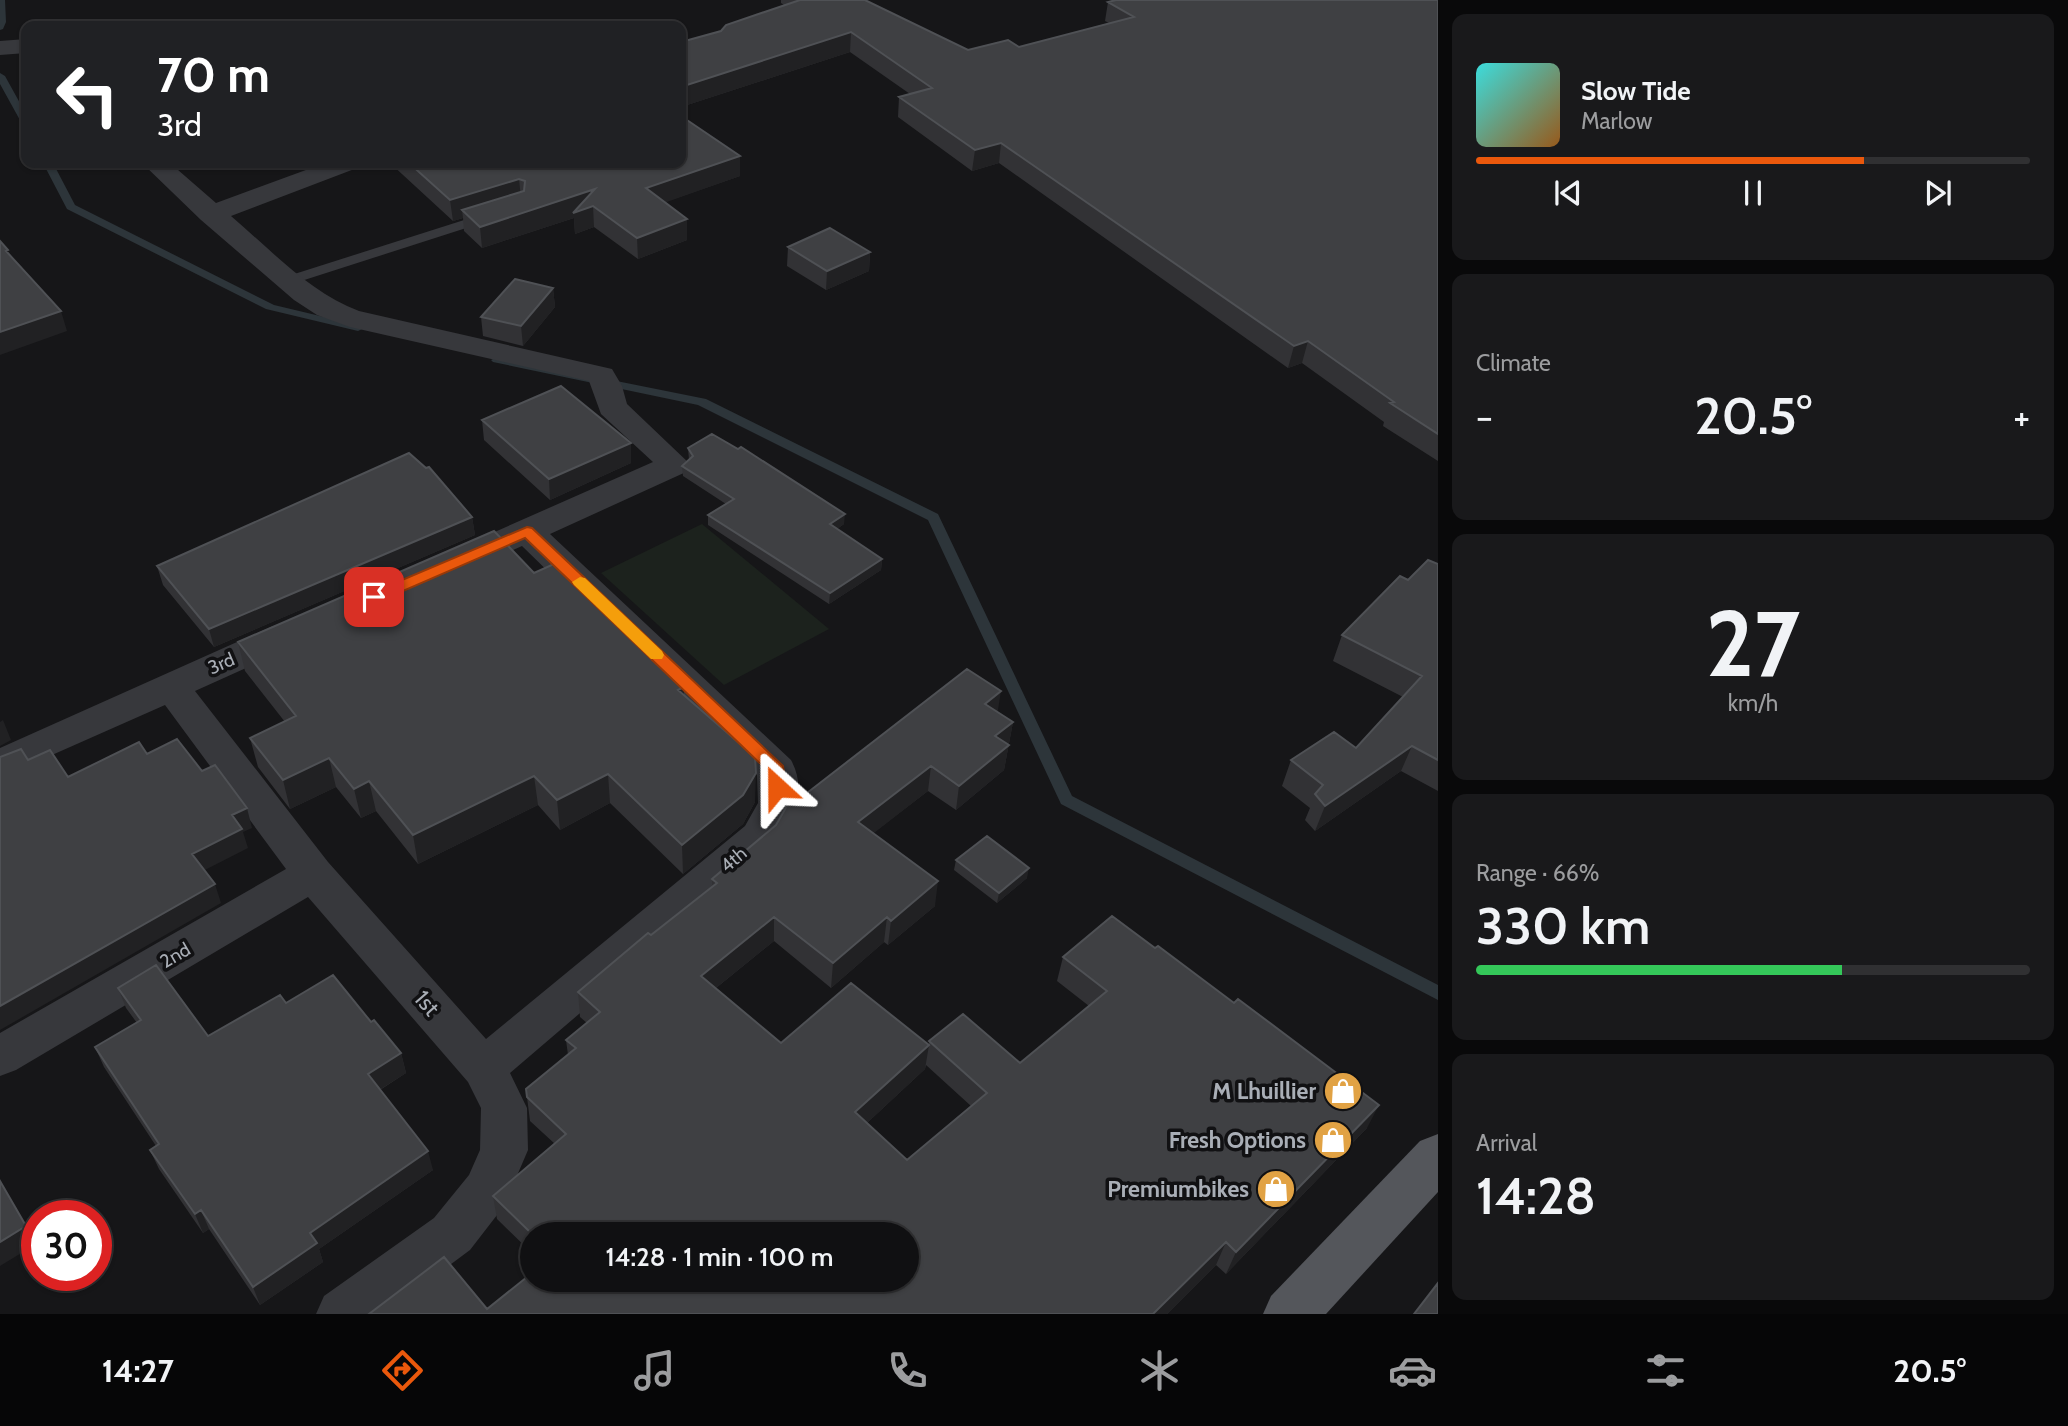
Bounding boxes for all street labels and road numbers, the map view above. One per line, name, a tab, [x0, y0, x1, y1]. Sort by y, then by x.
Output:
street label: 3rd	[204, 648, 238, 679]
street label: 4th	[715, 842, 751, 877]
street label: 2nd	[156, 938, 194, 973]
street label: 1st	[408, 984, 446, 1022]

